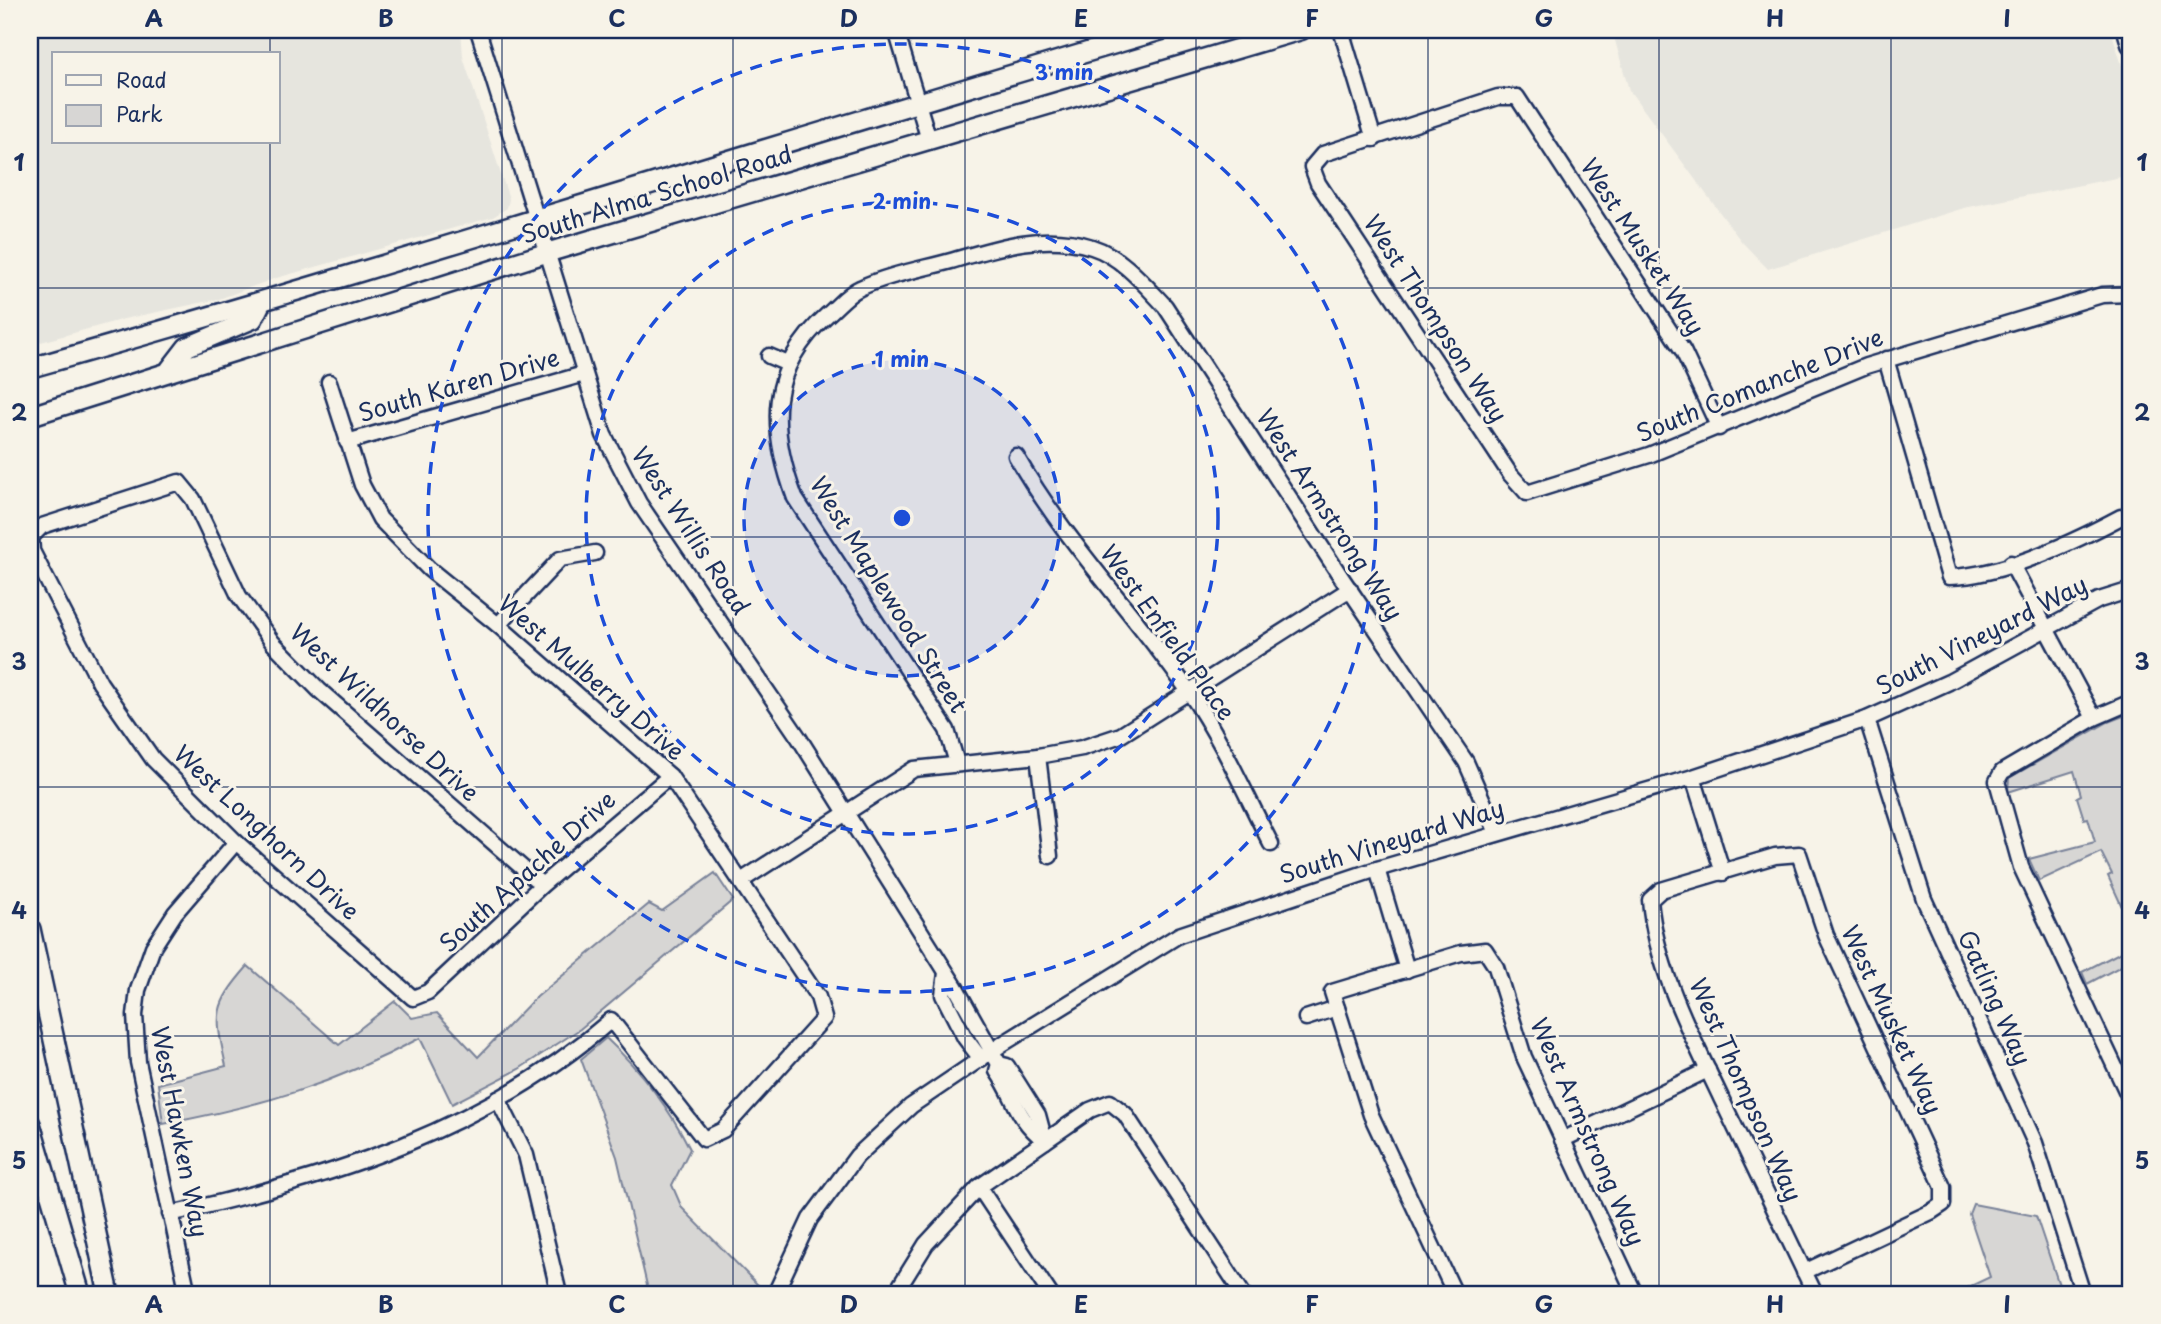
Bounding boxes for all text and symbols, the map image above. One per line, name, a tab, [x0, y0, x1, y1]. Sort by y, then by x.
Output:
text: A	[145, 0, 163, 35]
text: B	[378, 0, 394, 35]
text: C	[608, 0, 626, 35]
text: D	[840, 0, 858, 35]
text: E	[1074, 0, 1088, 35]
text: F	[1305, 0, 1319, 35]
text: G	[1535, 0, 1553, 35]
text: H	[1766, 0, 1784, 35]
text: I	[2003, 0, 2011, 35]
legend	[52, 52, 280, 144]
text: 3 min	[1034, 55, 1094, 87]
text: Road	[116, 63, 167, 95]
text: Park	[116, 97, 163, 129]
street label: South Alma School Road	[516, 135, 796, 251]
text: 1	[14, 144, 25, 179]
text: 1	[2137, 144, 2148, 179]
street label: West Musket Way	[1573, 150, 1715, 342]
text: 2 min	[873, 184, 931, 216]
street label: West Thompson Way	[1356, 207, 1518, 429]
street label: South Comanche Drive	[1630, 318, 1888, 450]
street label: South Karen Drive	[354, 338, 563, 430]
text: 1 min	[875, 342, 929, 374]
text: 2	[11, 394, 27, 429]
text: 2	[2134, 394, 2150, 429]
street label: West Armstrong Way	[1249, 401, 1413, 627]
street label: West Willis Road	[624, 439, 760, 621]
street label: West Maplewood Street	[802, 469, 977, 719]
centre of rings	[890, 506, 914, 530]
street label: West Enfield Place	[1092, 536, 1245, 727]
street label: South Vineyard Way	[1869, 565, 2093, 703]
street label: West Mulberry Drive	[491, 585, 694, 768]
street label: West Wildhorse Drive	[283, 614, 488, 809]
text: 3	[11, 643, 27, 678]
text: 3	[2134, 643, 2150, 678]
street label: West Longhorn Drive	[166, 736, 368, 928]
street label: South Apache Drive	[430, 781, 623, 960]
street label: South Vineyard Way	[1275, 789, 1508, 891]
text: 4	[11, 892, 27, 927]
text: 4	[2134, 892, 2150, 927]
street label: West Musket Way	[1833, 919, 1952, 1120]
street label: Gatling Way	[1950, 924, 2042, 1070]
street label: West Thompson Way	[1681, 972, 1812, 1207]
street label: West Armstrong Way	[1522, 1011, 1655, 1251]
street label: West Hawken Way	[143, 1023, 219, 1240]
text: 5	[12, 1142, 26, 1177]
text: 5	[2135, 1142, 2149, 1177]
text: A	[145, 1286, 163, 1321]
text: B	[378, 1286, 394, 1321]
text: C	[608, 1286, 626, 1321]
text: D	[840, 1286, 858, 1321]
text: E	[1074, 1286, 1088, 1321]
text: F	[1305, 1286, 1319, 1321]
text: G	[1535, 1286, 1553, 1321]
text: H	[1766, 1286, 1784, 1321]
text: I	[2003, 1286, 2011, 1321]

